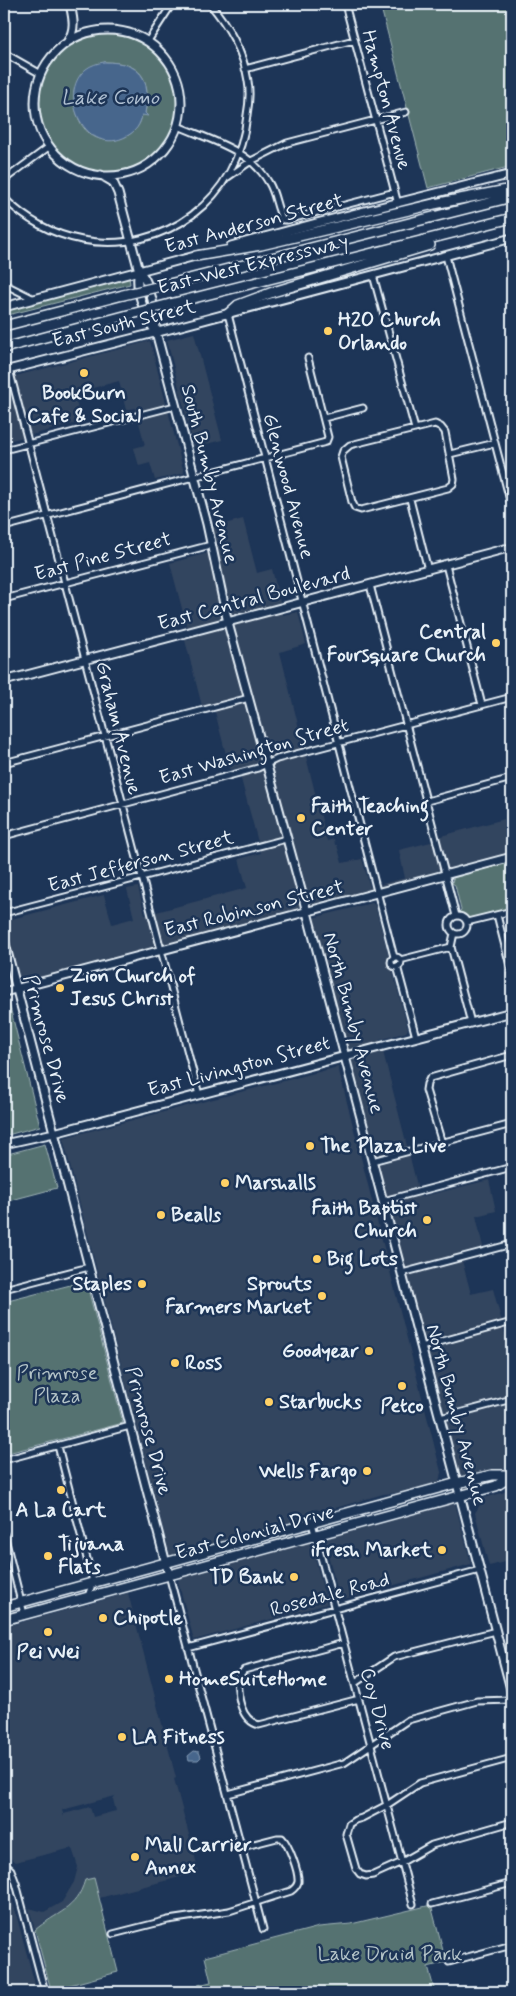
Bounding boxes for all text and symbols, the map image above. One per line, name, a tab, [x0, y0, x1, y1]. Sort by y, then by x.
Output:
street label: Hampton Avenue	[354, 27, 418, 173]
water label: Lake Como	[61, 84, 160, 112]
street label: East Anderson Street	[162, 187, 346, 261]
street label: East-West Expressway	[155, 228, 351, 302]
street label: East South Street	[50, 293, 199, 355]
place label: H2O Church Orlando	[338, 307, 441, 357]
marker: H2O Church Orlando	[322, 325, 334, 337]
marker: BookBurn Cafe & Social	[78, 367, 90, 379]
place label: BookBurn Cafe & Social	[27, 380, 141, 430]
street label: South Bumby Avenue	[174, 382, 244, 567]
street label: Glenwood Avenue	[256, 410, 320, 562]
street label: East Pine Street	[32, 526, 174, 588]
street label: East Central Boulevard	[155, 560, 353, 638]
place label: Central Foursquare Church	[327, 619, 486, 669]
marker: Central Foursquare Church	[490, 637, 502, 649]
street label: Graham Avenue	[88, 658, 148, 798]
street label: East Washington Street	[156, 712, 353, 794]
place label: Faith Teaching Center	[311, 793, 429, 843]
marker: Faith Teaching Center	[295, 812, 307, 824]
street label: East Jefferson Street	[45, 824, 237, 900]
street label: East Robinson Street	[161, 874, 347, 944]
street label: North Bumby Avenue	[316, 929, 390, 1117]
place label: Zion Church of Jesus Christ	[70, 963, 196, 1013]
street label: Primrose Drive	[16, 972, 76, 1106]
marker: Zion Church of Jesus Christ	[54, 982, 66, 994]
street label: East Livingston Street	[145, 1030, 333, 1104]
place label: The Plaza Live	[320, 1133, 446, 1160]
marker: The Plaza Live	[304, 1140, 316, 1152]
place label: Marshalls	[235, 1170, 316, 1197]
marker: Marshalls	[219, 1177, 231, 1189]
place label: Faith Baptist Church	[312, 1195, 417, 1245]
place label: Bealls	[171, 1202, 221, 1229]
marker: Bealls	[155, 1209, 167, 1221]
marker: Faith Baptist Church	[421, 1214, 433, 1226]
place label: Big Lots	[327, 1246, 398, 1275]
marker: Big Lots	[311, 1253, 323, 1265]
place label: Staples	[72, 1271, 132, 1298]
place label: Sprouts Farmers Market	[165, 1271, 313, 1321]
marker: Staples	[136, 1278, 148, 1290]
marker: Sprouts Farmers Market	[316, 1290, 328, 1302]
street label: North Bumby Avenue	[419, 1321, 493, 1509]
place label: Goodyear	[282, 1338, 360, 1365]
marker: Goodyear	[363, 1345, 375, 1357]
place label: Ross	[185, 1350, 222, 1377]
marker: Ross	[169, 1357, 181, 1369]
park label: Primrose Plaza	[16, 1360, 98, 1410]
street label: Primrose Drive	[118, 1364, 178, 1498]
marker: Petco	[396, 1380, 408, 1392]
place label: Starbucks	[279, 1389, 362, 1416]
place label: Petco	[380, 1393, 424, 1420]
marker: Starbucks	[263, 1396, 275, 1408]
place label: Wells Fargo	[258, 1458, 357, 1485]
marker: Wells Fargo	[361, 1465, 373, 1477]
marker: A La Cart	[55, 1484, 67, 1496]
place label: A La Cart	[16, 1497, 108, 1524]
street label: East Colonial Drive	[173, 1499, 337, 1567]
place label: Tijuana Flats	[58, 1531, 124, 1581]
place label: iFresh Market	[311, 1537, 433, 1564]
marker: iFresh Market	[436, 1544, 448, 1556]
marker: Tijuana Flats	[42, 1550, 54, 1562]
place label: TD Bank	[209, 1564, 285, 1591]
street label: Rosedale Road	[267, 1566, 393, 1624]
marker: TD Bank	[288, 1571, 300, 1583]
place label: Chipotle	[113, 1605, 183, 1632]
marker: Chipotle	[97, 1612, 109, 1624]
marker: Pei Wei	[42, 1626, 54, 1638]
place label: Pei Wei	[16, 1639, 80, 1666]
street label: Coy Drive	[353, 1665, 401, 1753]
place label: HomeSuiteHome	[179, 1666, 327, 1693]
marker: HomeSuiteHome	[163, 1673, 175, 1685]
place label: LA Fitness	[132, 1724, 225, 1751]
marker: LA Fitness	[116, 1731, 128, 1743]
place label: Mall Carrier Annex	[145, 1832, 252, 1882]
marker: Mall Carrier Annex	[129, 1851, 141, 1863]
park label: Lake Druid Park	[317, 1941, 463, 1968]

